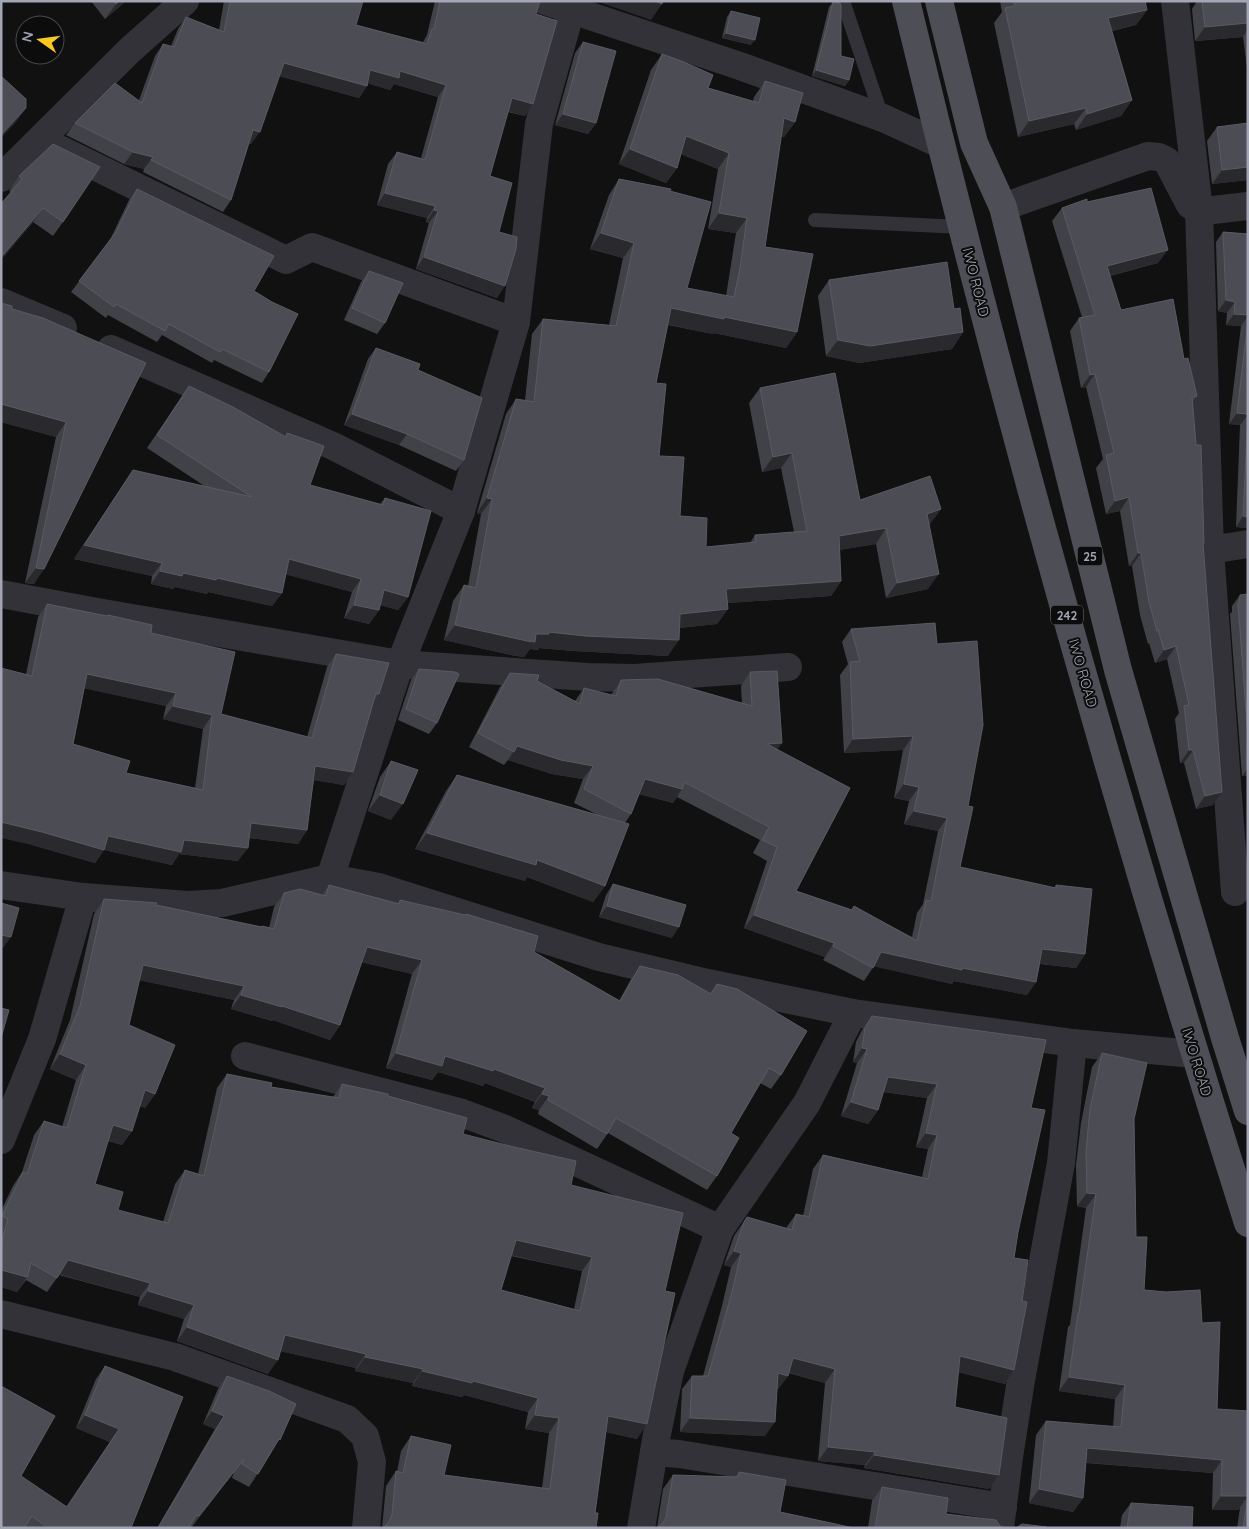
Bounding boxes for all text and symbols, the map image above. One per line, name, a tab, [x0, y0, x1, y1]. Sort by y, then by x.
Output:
north arrow	[15, 15, 65, 65]
text: N	[17, 30, 37, 44]
street label: IWO ROAD	[959, 246, 993, 318]
road number: 25	[1078, 546, 1102, 566]
road number: 242	[1051, 606, 1083, 624]
street label: IWO ROAD	[1065, 637, 1101, 709]
street label: IWO ROAD	[1178, 1026, 1216, 1098]

